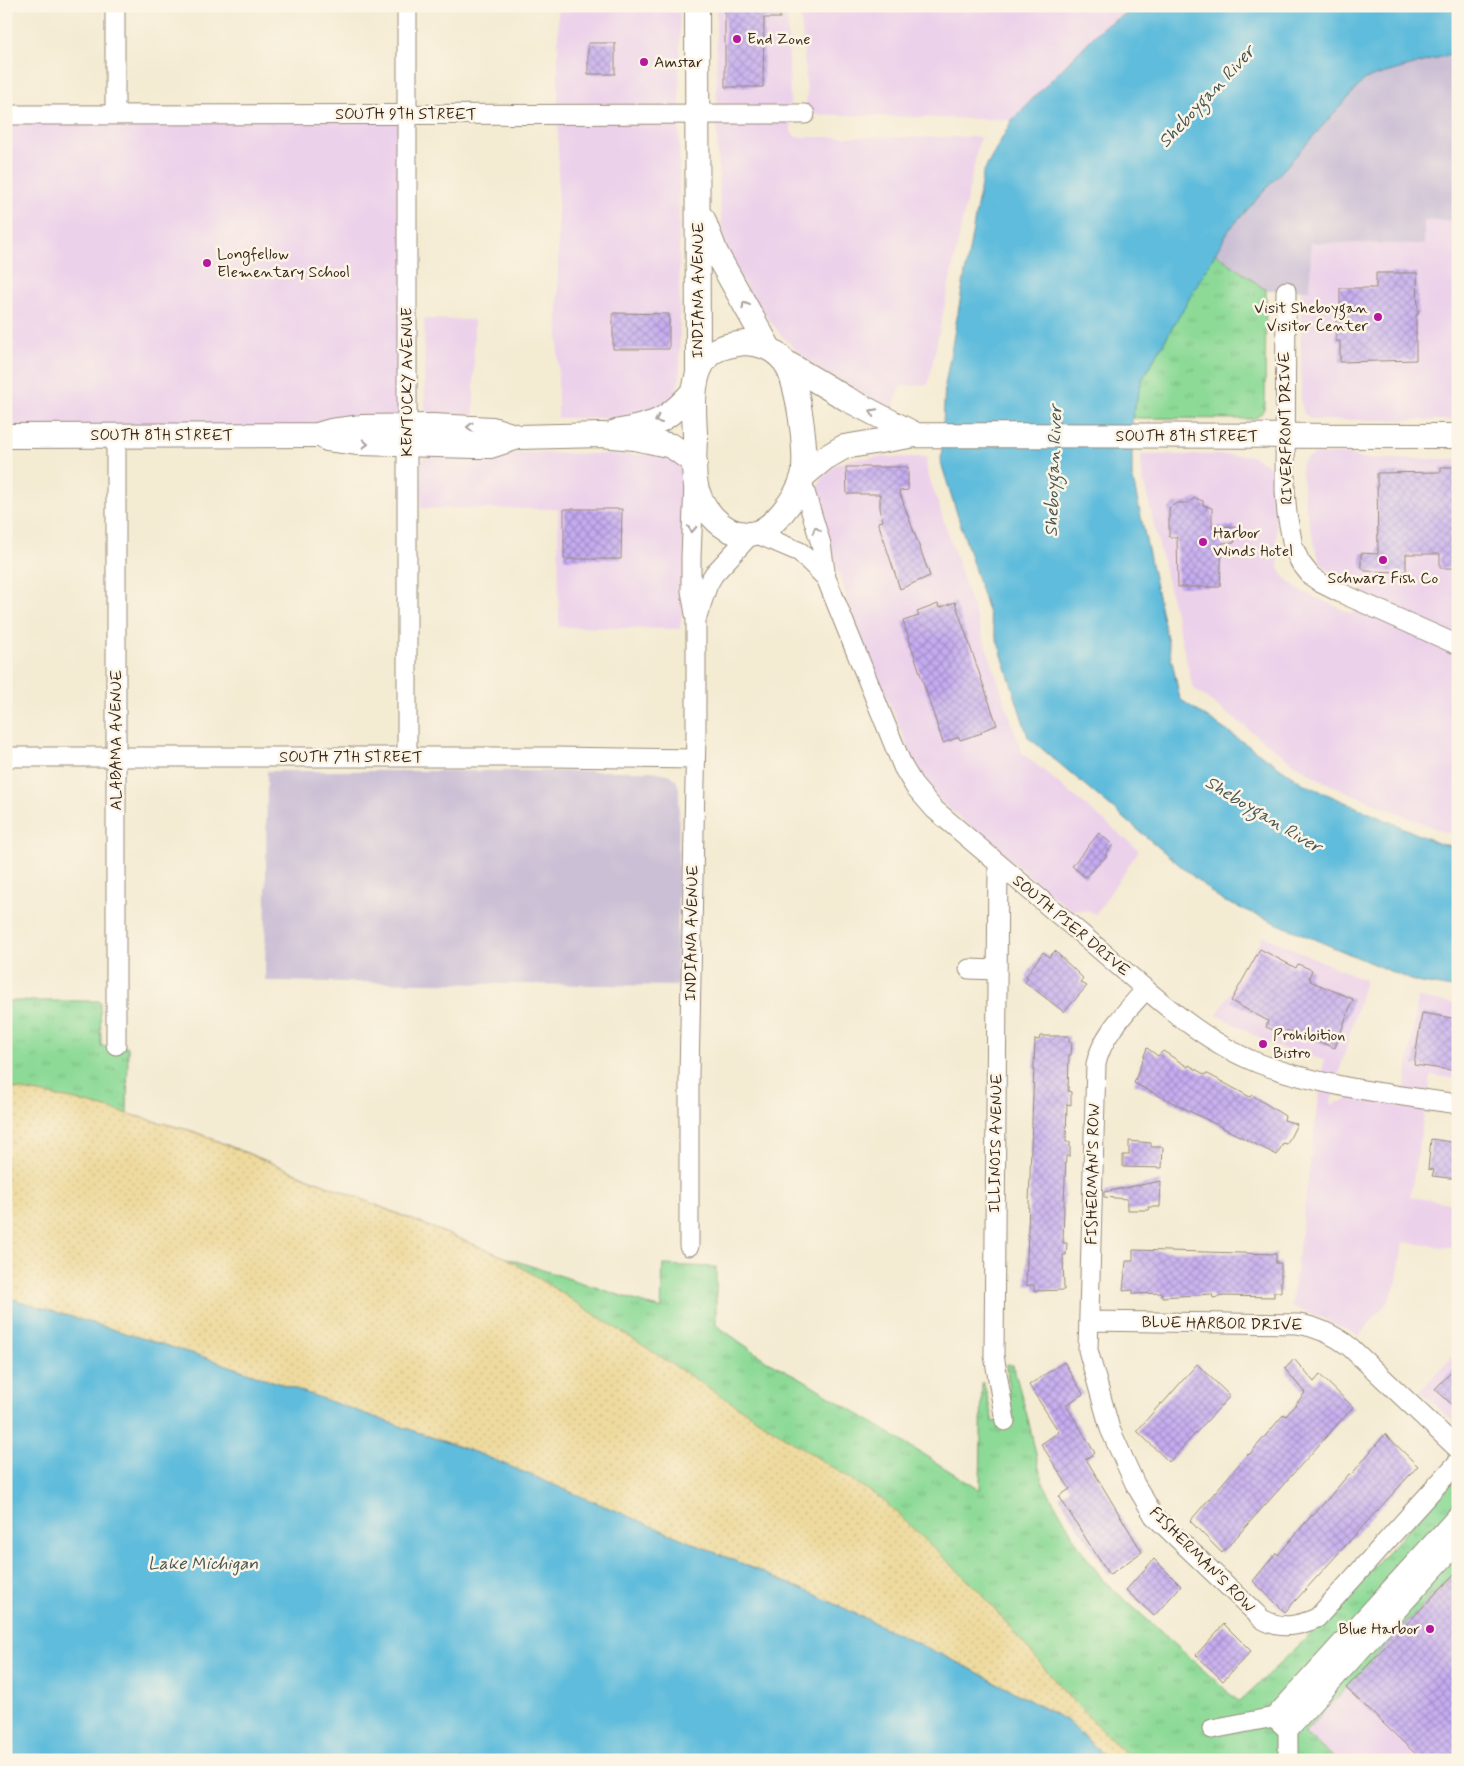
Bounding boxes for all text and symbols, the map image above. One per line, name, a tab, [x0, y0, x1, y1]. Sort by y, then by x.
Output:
place label: End Zone	[747, 29, 810, 50]
marker: End Zone	[731, 33, 743, 45]
water label: Sheboygan River	[1153, 39, 1264, 155]
place label: Amstar	[654, 52, 703, 73]
marker: Amstar	[638, 56, 650, 68]
street label: SOUTH 9TH STREET	[335, 104, 477, 125]
street label: INDIANA AVENUE	[688, 222, 709, 358]
place label: Longfellow Elementary School	[217, 244, 350, 283]
marker: Longfellow Elementary School	[201, 257, 213, 269]
place label: Visit Sheboygan Visitor Center	[1254, 298, 1368, 337]
one-way arrow	[741, 302, 751, 311]
street label: KENTUCKY AVENUE	[397, 307, 418, 457]
marker: Visit Sheboygan Visitor Center	[1372, 311, 1384, 323]
street label: RIVERFRONT DRIVE	[1274, 351, 1298, 505]
water label: Sheboygan River	[1040, 402, 1070, 537]
one-way arrow	[869, 408, 878, 418]
one-way arrow	[654, 413, 663, 424]
one-way arrow	[466, 422, 474, 432]
street label: SOUTH 8TH STREET	[91, 425, 233, 446]
street label: SOUTH 8TH STREET	[1116, 426, 1258, 447]
one-way arrow	[361, 438, 369, 449]
place label: Harbor Winds Hotel	[1213, 523, 1293, 562]
one-way arrow	[687, 525, 698, 533]
one-way arrow	[812, 526, 822, 535]
marker: Harbor Winds Hotel	[1197, 536, 1209, 548]
marker: Schwarz Fish Co	[1377, 554, 1389, 566]
place label: Schwarz Fish Co	[1328, 568, 1439, 589]
street label: ALABAMA AVENUE	[106, 670, 127, 810]
street label: SOUTH 7TH STREET	[279, 747, 423, 768]
water label: Sheboygan River	[1199, 771, 1328, 862]
street label: INDIANA AVENUE	[680, 865, 704, 1001]
street label: SOUTH PIER DRIVE	[1008, 871, 1134, 981]
place label: Prohibition Bistro	[1273, 1025, 1345, 1064]
marker: Prohibition Bistro	[1257, 1038, 1269, 1050]
street label: ILLINOIS AVENUE	[984, 1073, 1008, 1213]
street label: FISHERMAN'S ROW	[1081, 1103, 1105, 1245]
street label: BLUE HARBOR DRIVE	[1141, 1312, 1303, 1336]
street label: FISHERMAN'S ROW	[1144, 1502, 1260, 1618]
water label: Lake Michigan	[148, 1552, 258, 1576]
place label: Blue Harbor	[1339, 1619, 1420, 1640]
marker: Blue Harbor	[1424, 1623, 1436, 1635]

